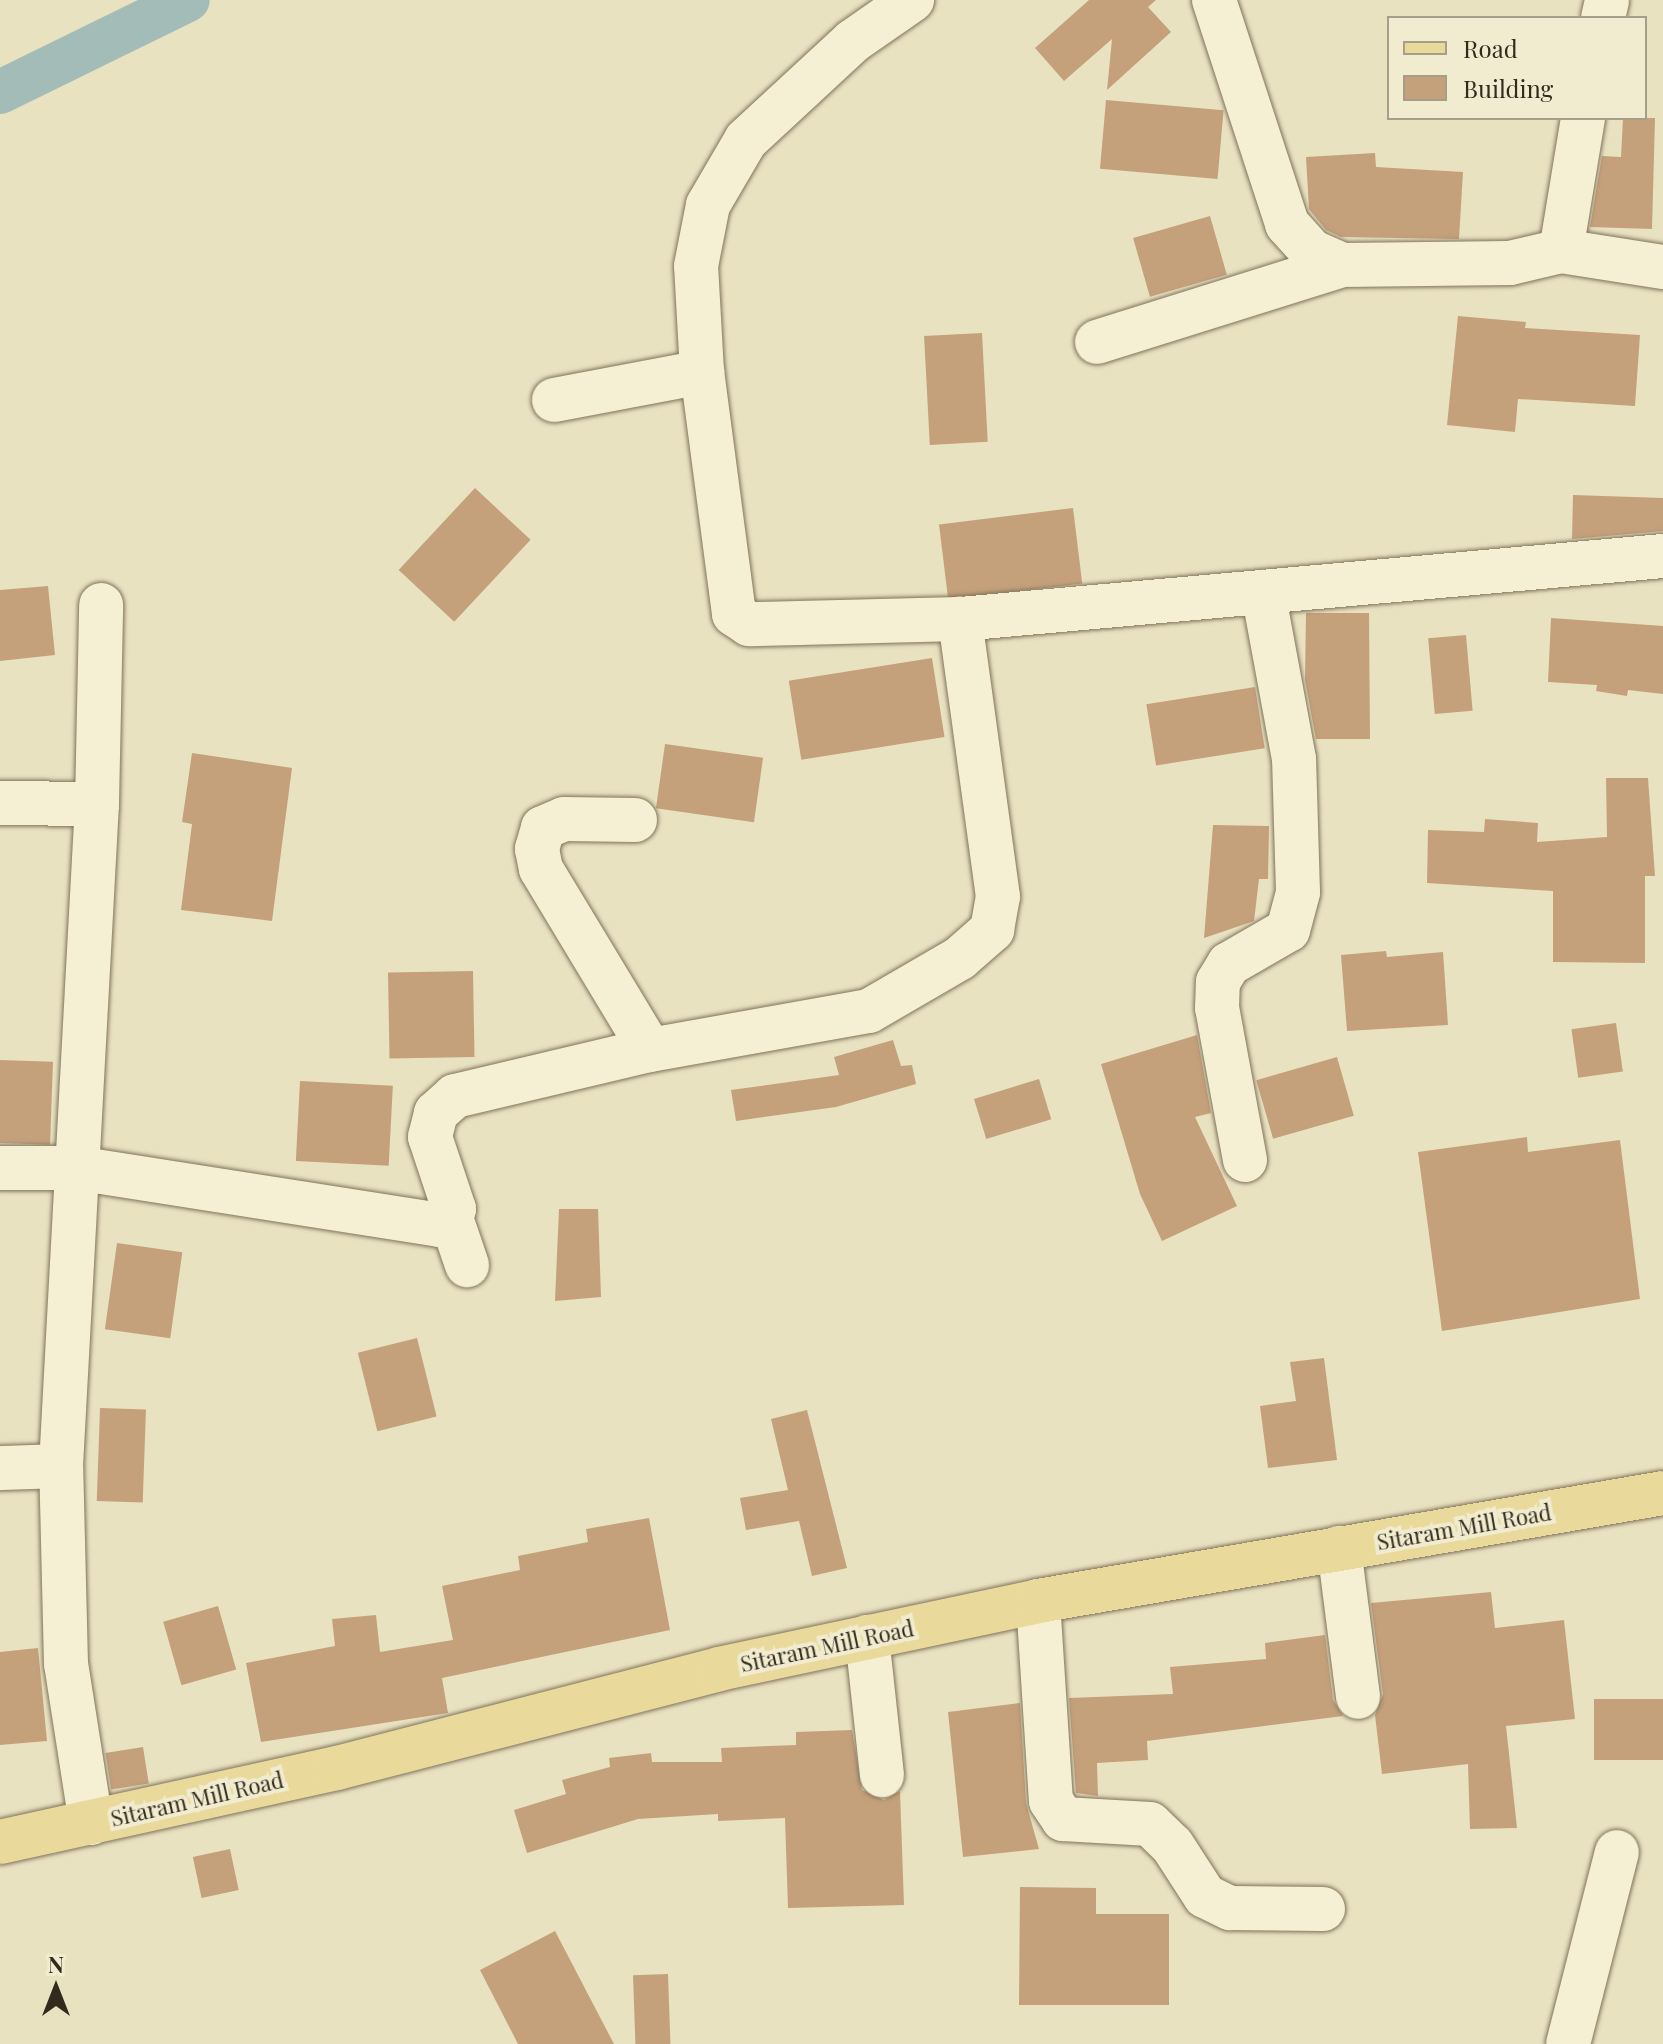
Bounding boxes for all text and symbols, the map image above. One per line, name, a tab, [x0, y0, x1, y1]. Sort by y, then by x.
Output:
legend	[1387, 16, 1647, 120]
text: Road	[1463, 32, 1518, 64]
text: Building	[1463, 72, 1553, 104]
street label: Sitaram Mill Road	[1375, 1499, 1553, 1555]
street label: Sitaram Mill Road	[738, 1615, 916, 1677]
street label: Sitaram Mill Road	[108, 1766, 286, 1832]
north arrow	[16, 1948, 96, 2028]
text: N	[48, 1949, 64, 1979]

